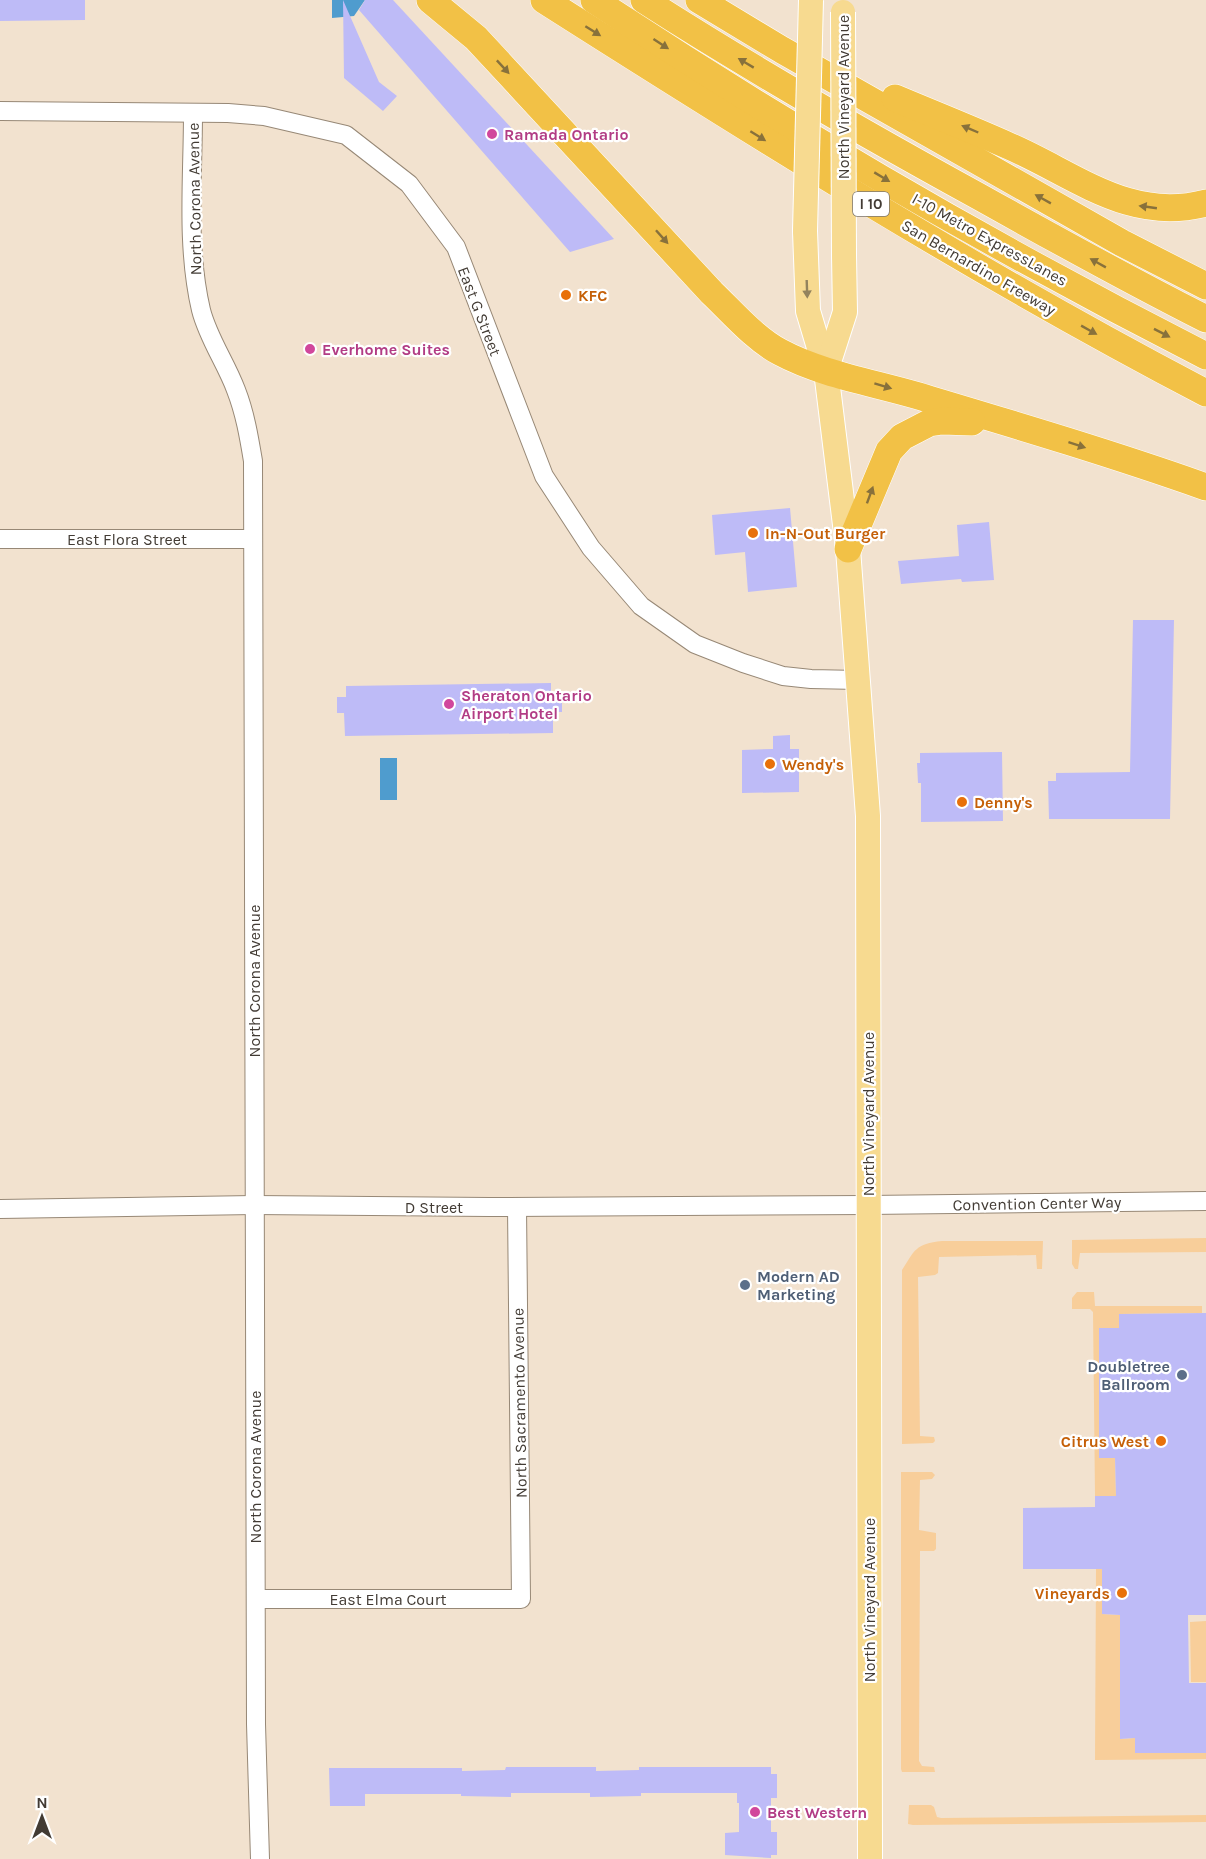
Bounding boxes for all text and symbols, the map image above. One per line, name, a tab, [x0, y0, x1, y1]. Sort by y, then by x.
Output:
street label: North Vineyard Avenue	[834, 15, 853, 179]
one-way arrow	[585, 26, 601, 37]
one-way arrow	[652, 38, 668, 50]
one-way arrow	[738, 58, 754, 69]
one-way arrow	[496, 59, 509, 74]
street label: North Corona Avenue	[184, 122, 205, 276]
one-way arrow	[961, 124, 979, 133]
place label: Ramada Ontario	[504, 125, 629, 144]
marker: Ramada Ontario	[485, 127, 499, 141]
one-way arrow	[749, 130, 765, 142]
one-way arrow	[874, 172, 891, 182]
street label: I-10 Metro ExpressLanes	[909, 189, 1071, 290]
road number: I 10	[853, 192, 889, 216]
one-way arrow	[1034, 194, 1051, 204]
one-way arrow	[1139, 202, 1158, 211]
street label: San Bernardino Freeway	[898, 215, 1060, 320]
one-way arrow	[654, 230, 668, 244]
one-way arrow	[1090, 258, 1107, 268]
street label: East G Street	[454, 264, 505, 358]
one-way arrow	[802, 279, 812, 298]
place label: KFC	[578, 286, 607, 305]
marker: KFC	[559, 288, 573, 302]
one-way arrow	[1080, 325, 1097, 335]
one-way arrow	[1153, 328, 1171, 338]
place label: Everhome Suites	[322, 340, 450, 359]
marker: Everhome Suites	[303, 342, 317, 356]
one-way arrow	[874, 382, 892, 391]
one-way arrow	[1068, 441, 1086, 450]
one-way arrow	[865, 485, 875, 503]
place label: In-N-Out Burger	[765, 524, 886, 543]
marker: In-N-Out Burger	[746, 526, 760, 540]
street label: East Flora Street	[67, 530, 187, 549]
place label: Sheraton Ontario Airport Hotel	[461, 686, 592, 723]
marker: Sheraton Ontario Airport Hotel	[442, 697, 456, 711]
place label: Wendy's	[782, 755, 844, 774]
marker: Wendy's	[763, 757, 777, 771]
place label: Denny's	[974, 793, 1033, 812]
marker: Denny's	[955, 795, 969, 809]
street label: North Corona Avenue	[245, 905, 264, 1057]
street label: North Vineyard Avenue	[859, 1032, 878, 1196]
street label: Convention Center Way	[953, 1193, 1122, 1214]
street label: D Street	[405, 1198, 463, 1217]
place label: Modern AD Marketing	[757, 1267, 840, 1304]
marker: Modern AD Marketing	[738, 1278, 752, 1292]
street label: North Sacramento Avenue	[508, 1308, 531, 1498]
place label: Doubletree Ballroom	[1087, 1357, 1170, 1394]
marker: Doubletree Ballroom	[1175, 1368, 1189, 1382]
street label: North Corona Avenue	[246, 1391, 265, 1543]
place label: Citrus West	[1061, 1432, 1149, 1451]
marker: Citrus West	[1154, 1434, 1168, 1448]
street label: North Vineyard Avenue	[860, 1518, 879, 1682]
place label: Vineyards	[1035, 1584, 1110, 1603]
marker: Vineyards	[1115, 1586, 1129, 1600]
street label: East Elma Court	[329, 1590, 447, 1609]
north arrow	[12, 1787, 72, 1847]
text: N	[36, 1793, 48, 1812]
place label: Best Western	[767, 1803, 867, 1822]
marker: Best Western	[748, 1805, 762, 1819]

